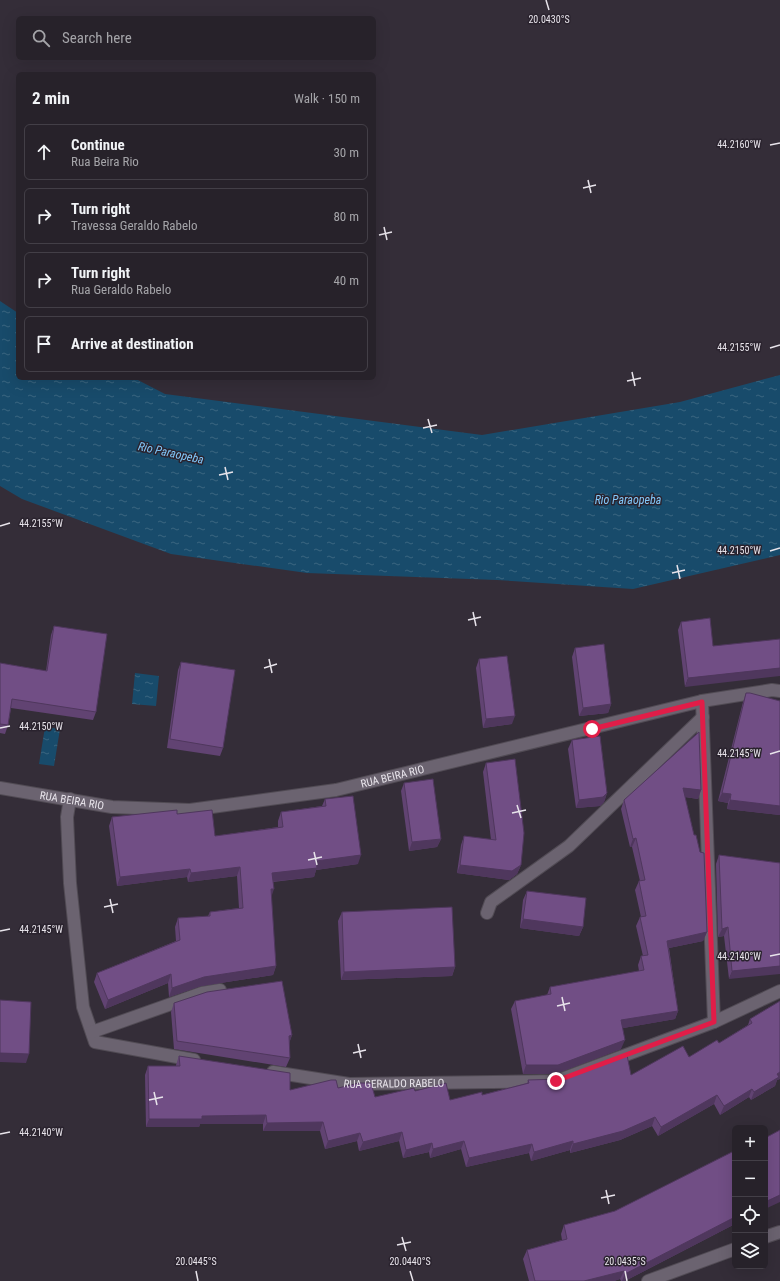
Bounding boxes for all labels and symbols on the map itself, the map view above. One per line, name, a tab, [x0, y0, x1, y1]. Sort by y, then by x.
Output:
text: 20.0430°S	[528, 14, 570, 25]
text: 44.2160°W	[717, 139, 761, 150]
text: 44.2155°W	[717, 342, 761, 353]
water label: Rio Paraopeba	[137, 439, 205, 467]
water label: Rio Paraopeba	[595, 493, 661, 507]
text: 44.2155°W	[19, 518, 63, 529]
text: 44.2150°W	[717, 545, 761, 556]
route start	[583, 720, 601, 738]
text: 44.2150°W	[19, 721, 63, 732]
text: 44.2145°W	[717, 748, 761, 759]
street label: RUA BEIRA RIO	[359, 762, 425, 790]
street label: RUA BEIRA RIO	[39, 788, 105, 812]
text: 44.2145°W	[19, 924, 63, 935]
text: 44.2140°W	[717, 951, 761, 962]
route end	[547, 1072, 565, 1090]
street label: RUA GERALDO RABELO	[343, 1076, 445, 1091]
text: 44.2140°W	[19, 1127, 63, 1138]
text: 20.0445°S	[175, 1256, 217, 1267]
text: 20.0440°S	[389, 1256, 431, 1267]
text: 20.0435°S	[604, 1256, 646, 1267]

